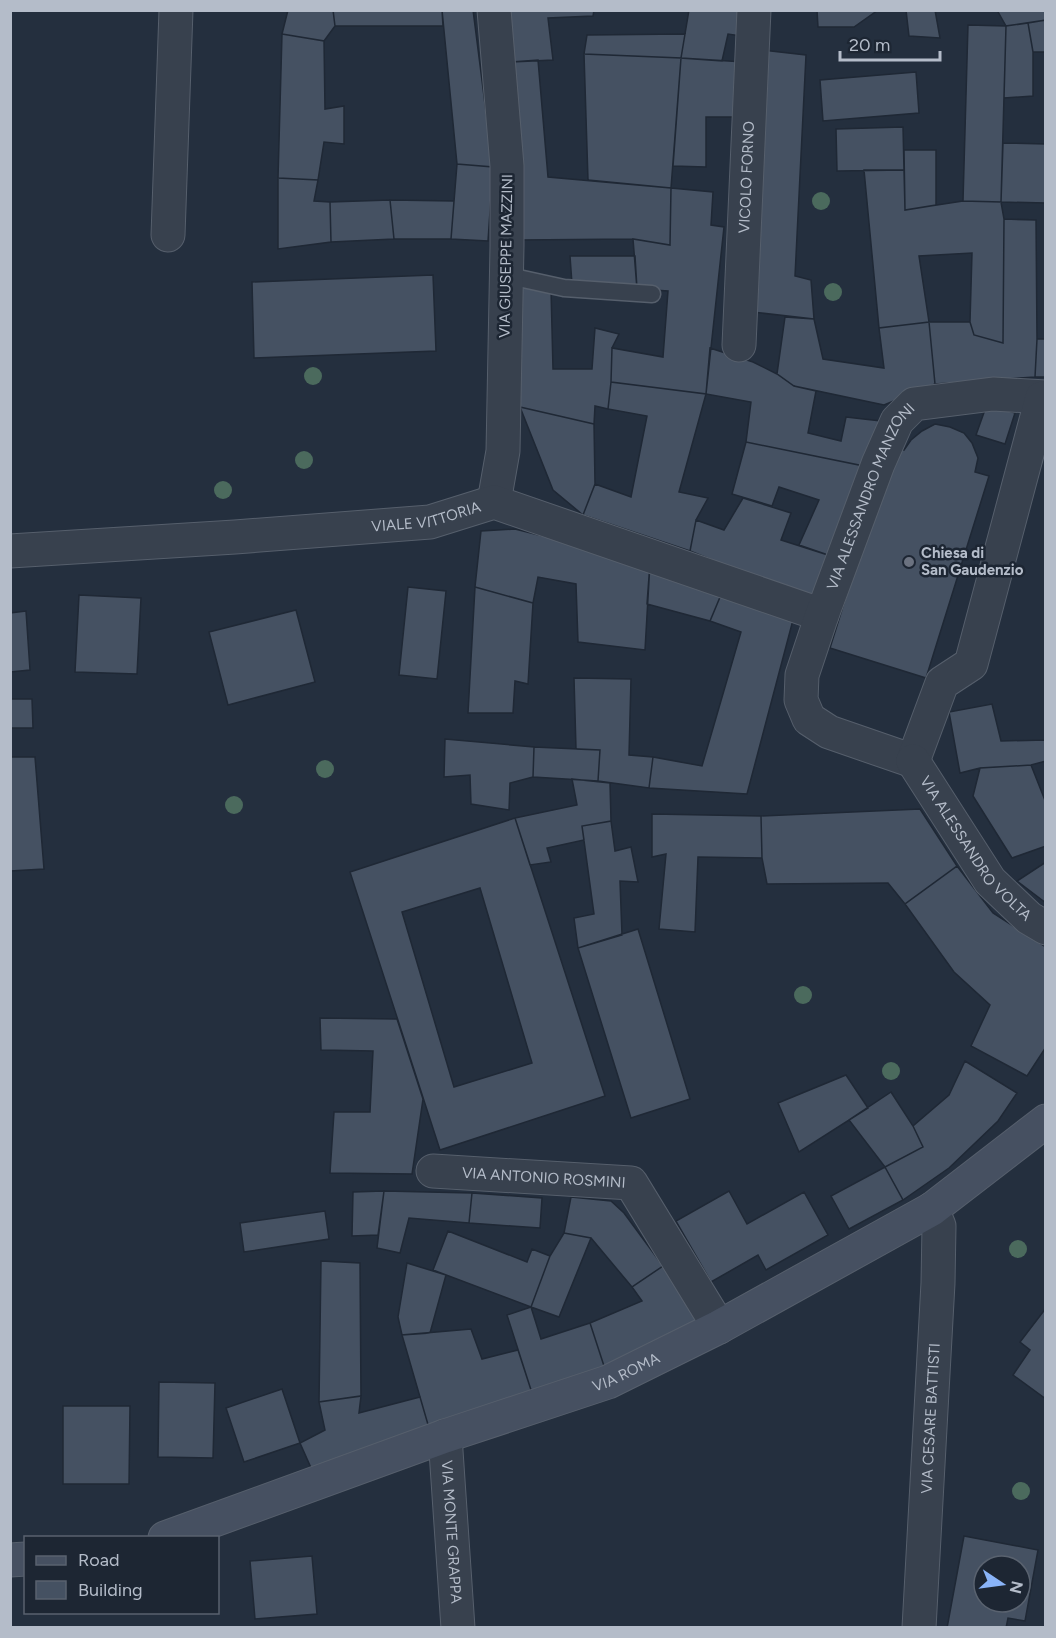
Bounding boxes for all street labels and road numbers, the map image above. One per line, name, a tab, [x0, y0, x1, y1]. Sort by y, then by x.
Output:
street label: VICOLO FORNO	[735, 121, 758, 234]
street label: VIA GIUSEPPE MAZZINI	[496, 174, 516, 338]
street label: VIA ALESSANDRO MANZONI	[823, 400, 918, 592]
street label: VIALE VITTORIA	[371, 498, 483, 535]
street label: VIA ALESSANDRO VOLTA	[916, 773, 1035, 925]
street label: VIA ANTONIO ROSMINI	[461, 1164, 626, 1192]
street label: VIA CESARE BATTISTI	[917, 1343, 944, 1494]
street label: VIA ROMA	[590, 1349, 663, 1396]
street label: VIA MONTE GRAPPA	[438, 1459, 465, 1604]

